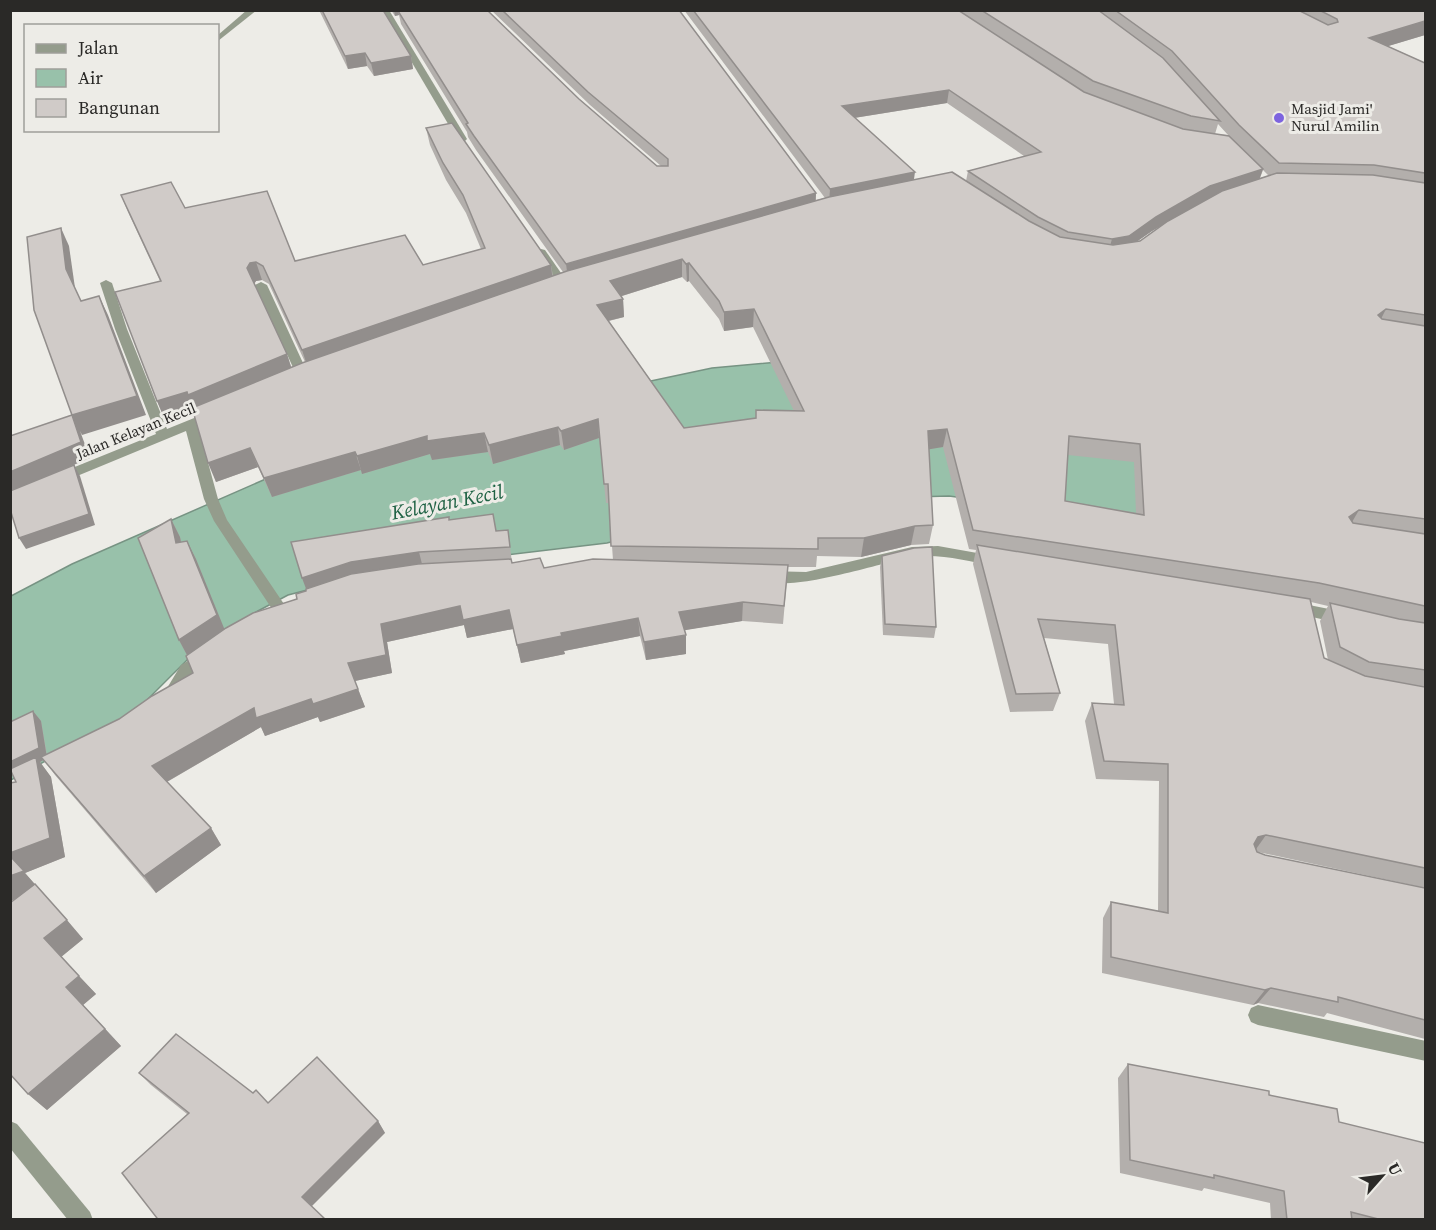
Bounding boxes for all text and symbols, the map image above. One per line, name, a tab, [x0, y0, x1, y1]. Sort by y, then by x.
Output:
legend	[24, 24, 219, 132]
text: Jalan	[77, 35, 119, 60]
text: Air	[78, 65, 103, 90]
text: Bangunan	[78, 95, 160, 120]
place label: Masjid Jami' Nurul Amilin	[1291, 98, 1380, 136]
marker: Masjid Jami' Nurul Amilin	[1272, 111, 1286, 125]
street label: Jalan Kelayan Kecil	[72, 397, 199, 465]
water label: Kelayan Kecil	[388, 477, 506, 527]
north arrow	[1352, 1146, 1412, 1206]
text: U	[1383, 1159, 1408, 1180]

